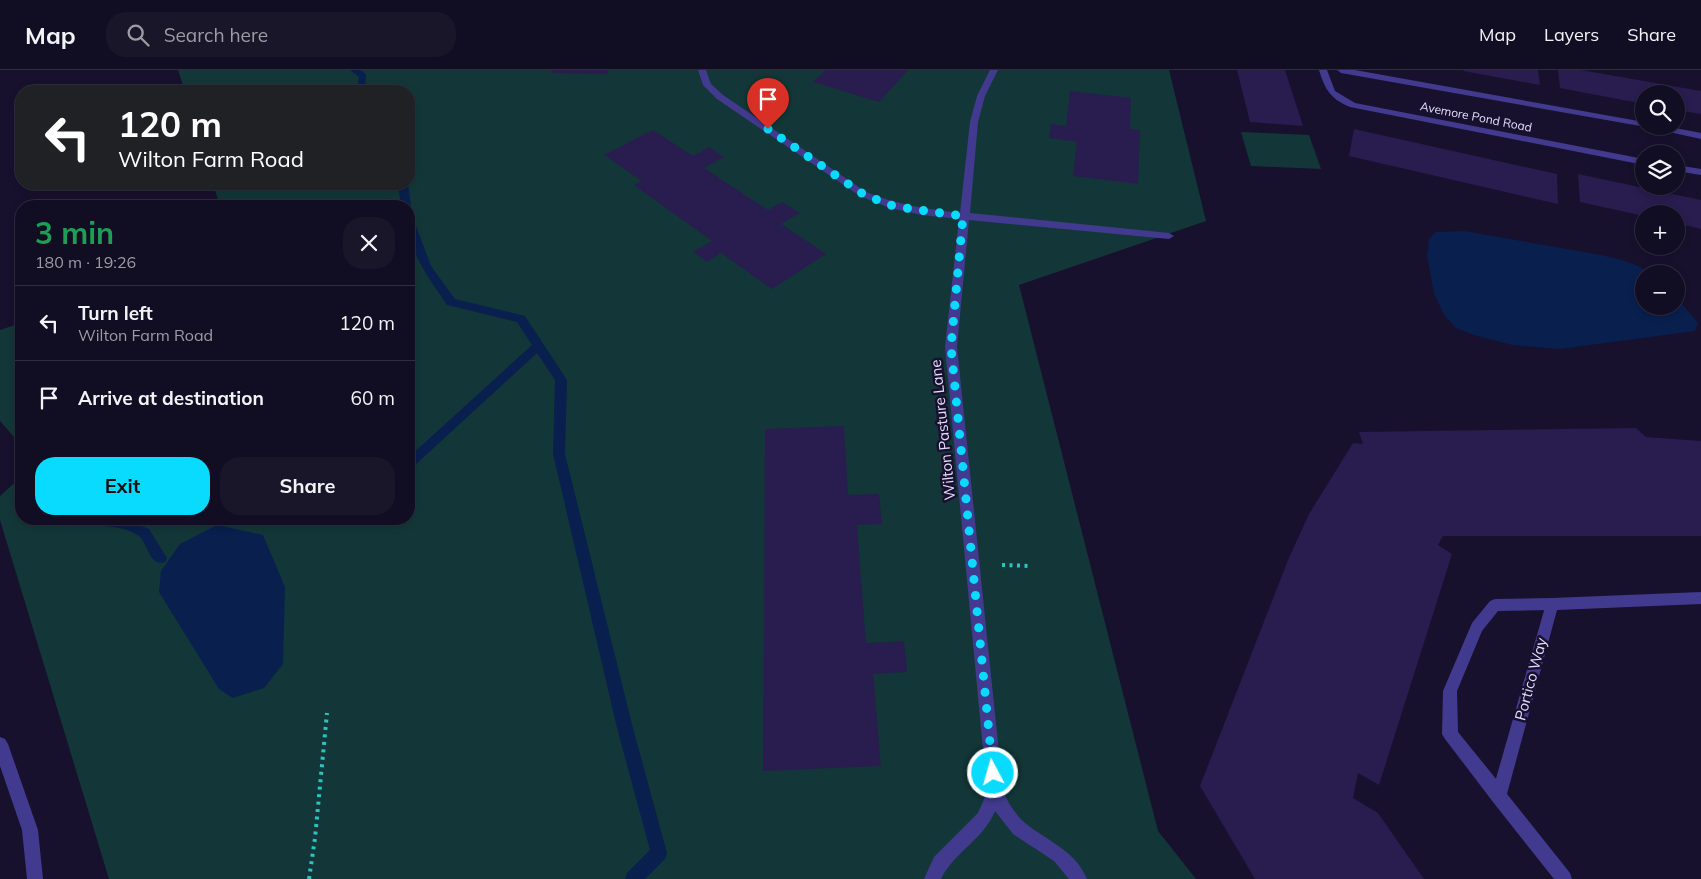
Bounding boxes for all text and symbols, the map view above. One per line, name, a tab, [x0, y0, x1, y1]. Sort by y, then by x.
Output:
search box	[106, 12, 456, 57]
text: Map	[25, 20, 76, 50]
icon: search	[124, 21, 152, 49]
text: Search here	[164, 23, 268, 47]
text: Map	[1479, 23, 1516, 46]
text: Layers	[1544, 23, 1599, 46]
text: Share	[1627, 23, 1676, 46]
pin	[747, 78, 789, 129]
icon: arrive	[754, 85, 782, 113]
map controls	[1635, 85, 1685, 315]
button: search	[1635, 85, 1685, 135]
street label: Avemore Pond Road	[1419, 98, 1533, 135]
text: 120 m	[118, 102, 222, 146]
icon: left	[35, 105, 100, 170]
text: Wilton Farm Road	[118, 145, 304, 173]
button: layers	[1635, 145, 1685, 195]
button: +	[1635, 205, 1685, 255]
text: 3 min	[35, 214, 114, 252]
button: close	[343, 217, 395, 269]
text: 180 m · 19:26	[35, 252, 136, 272]
button: −	[1635, 265, 1685, 315]
text: Turn left	[78, 301, 153, 325]
icon: left	[35, 309, 63, 337]
text: 120 m	[339, 311, 395, 335]
text: Wilton Farm Road	[78, 325, 213, 345]
street label: Wilton Pasture Lane	[926, 359, 959, 501]
icon: arrive	[35, 384, 63, 412]
text: Arrive at destination	[78, 386, 264, 410]
text: 60 m	[351, 386, 395, 410]
button: Exit	[35, 457, 210, 515]
button: Share	[220, 457, 395, 515]
street label: Portico Way	[1510, 635, 1551, 722]
position arrow	[966, 746, 1018, 798]

